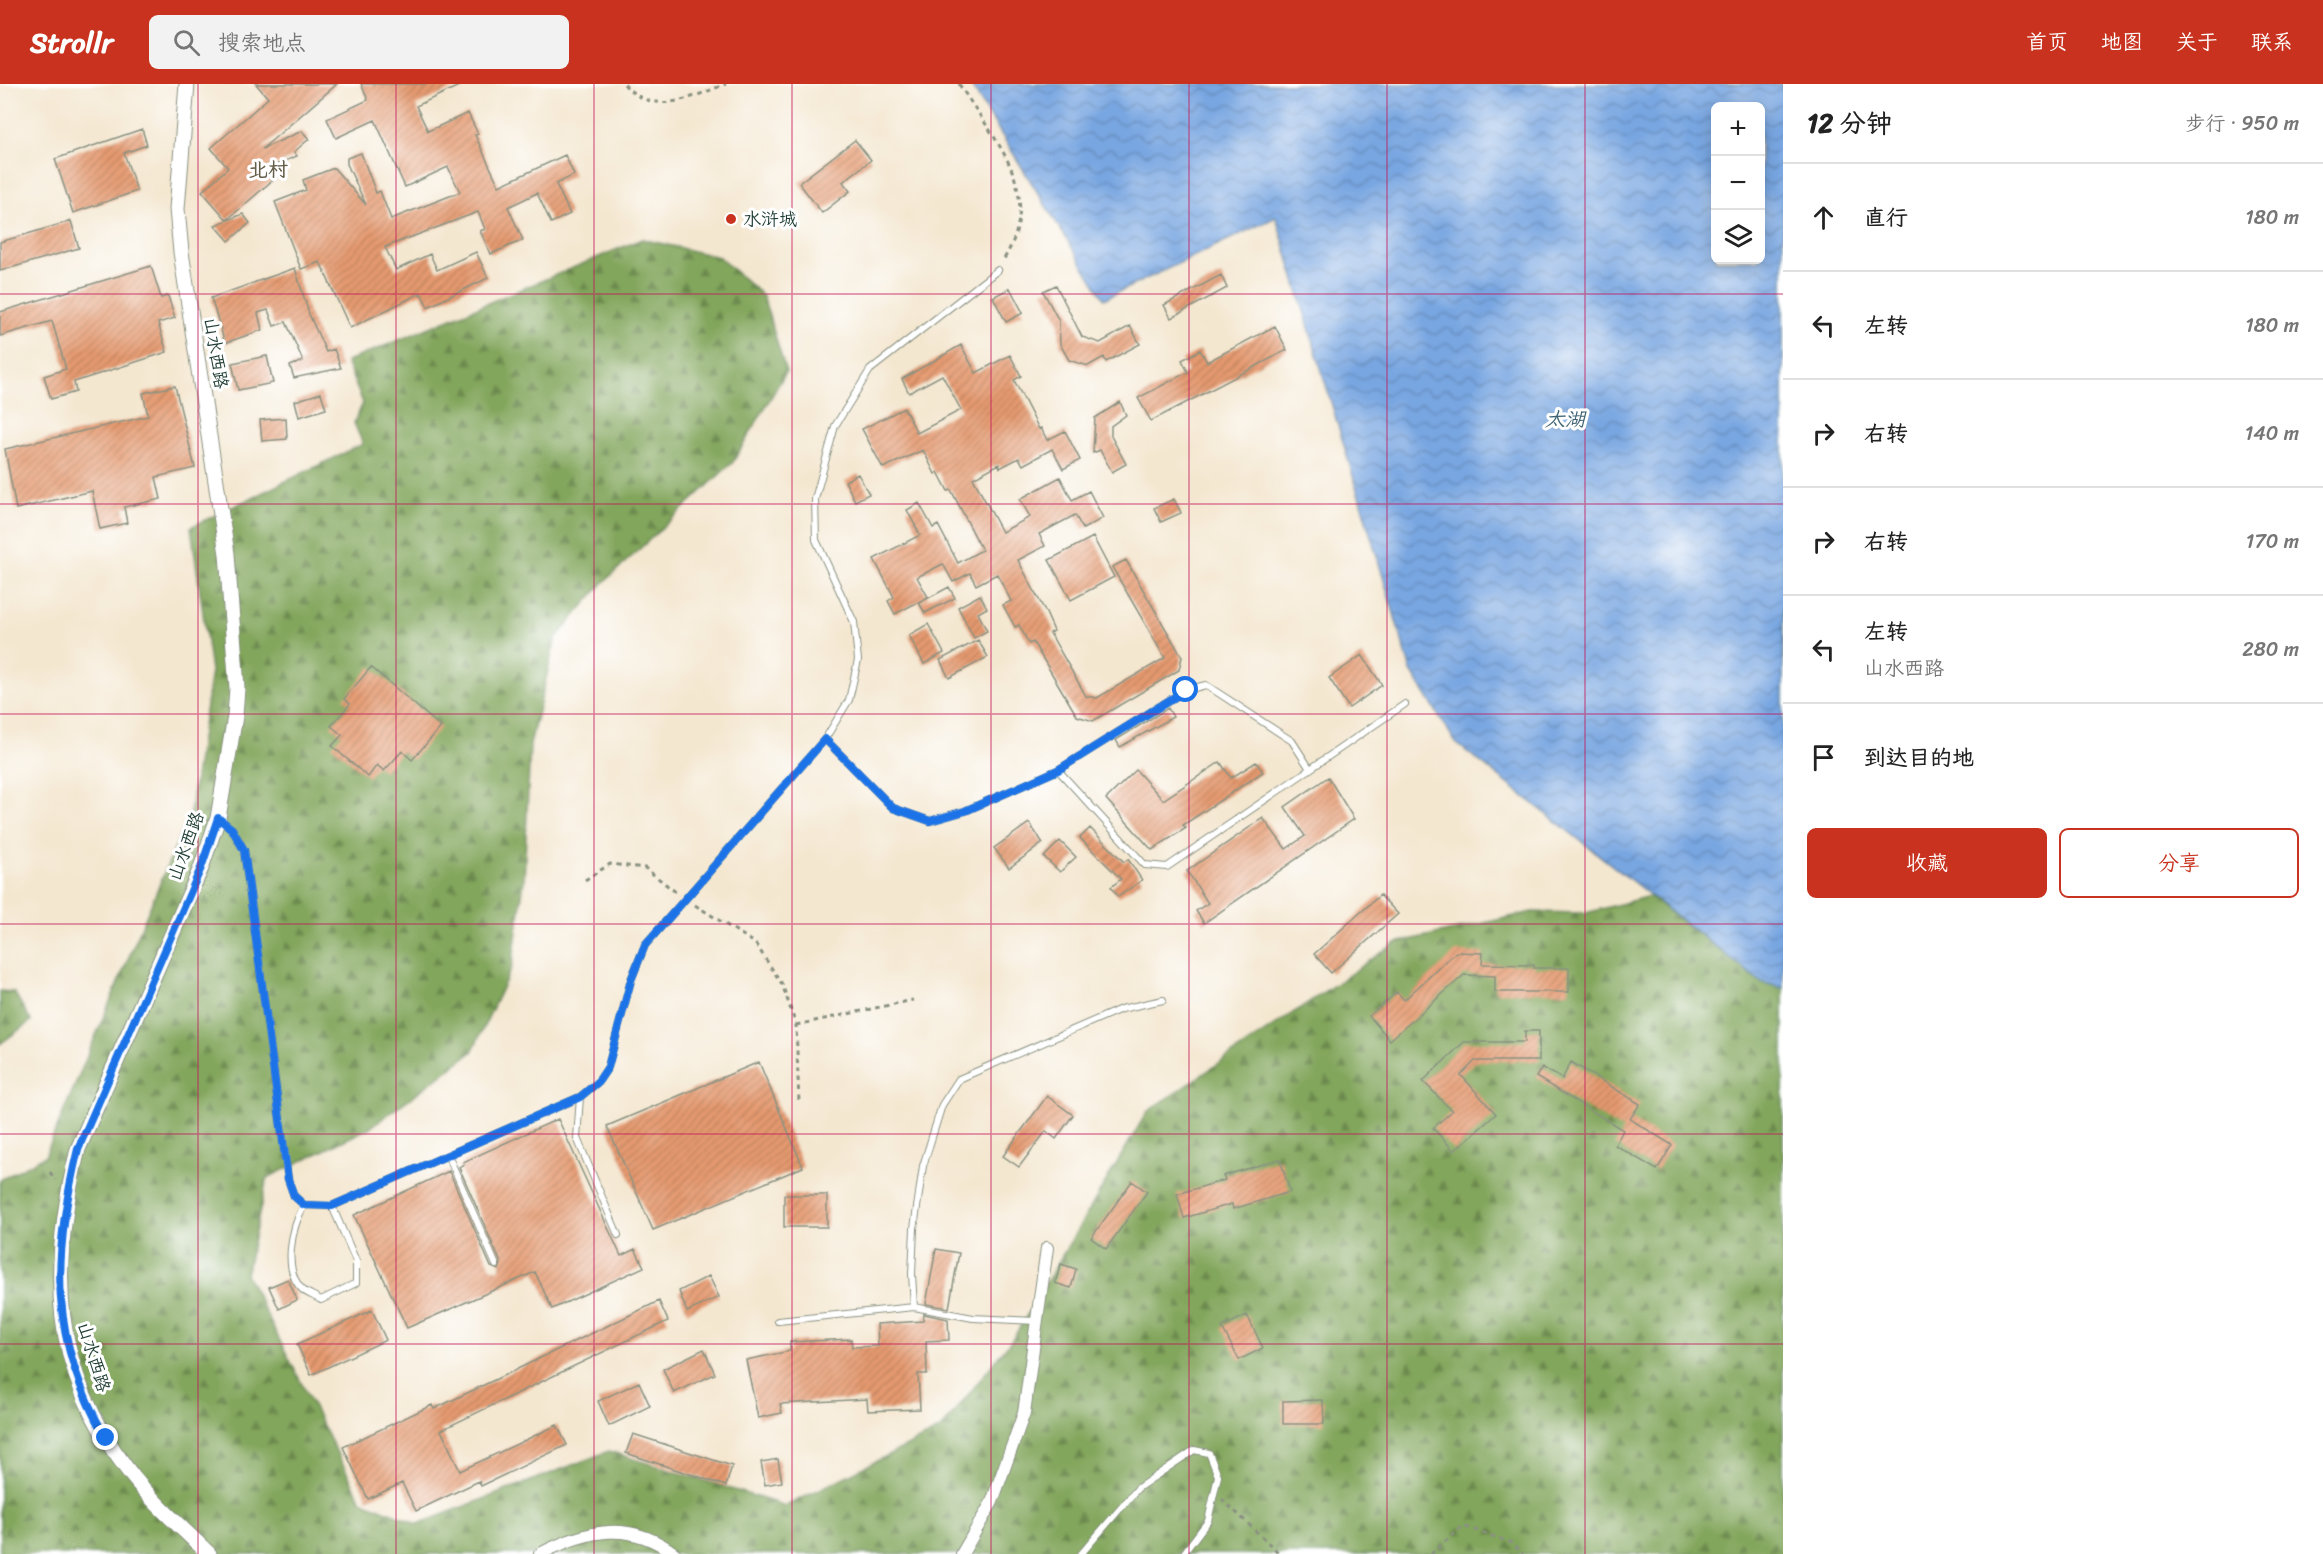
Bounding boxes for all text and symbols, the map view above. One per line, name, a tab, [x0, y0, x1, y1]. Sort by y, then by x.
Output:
search box	[149, 15, 569, 69]
text: Strollr	[30, 18, 113, 67]
text: 搜索地点	[218, 23, 306, 62]
text: 首页	[2026, 23, 2068, 61]
text: 地图	[2101, 23, 2143, 61]
text: 关于	[2176, 23, 2218, 61]
text: 联系	[2251, 23, 2293, 61]
icon: search	[170, 26, 203, 59]
text: 12 分钟	[1807, 100, 1892, 146]
map controls	[1711, 102, 1765, 264]
button: +	[1711, 102, 1765, 156]
text: 步行 · 950 m	[2186, 106, 2299, 141]
district label: 北村	[248, 152, 288, 187]
button: −	[1711, 156, 1765, 210]
text: 直行	[1864, 198, 1908, 237]
text: 180 m	[2245, 200, 2299, 235]
icon: ahead	[1807, 201, 1840, 234]
place label: 水浒城	[743, 203, 797, 235]
button: layers	[1711, 210, 1765, 264]
marker: 水浒城	[724, 212, 738, 226]
text: 左转	[1864, 306, 1908, 345]
text: 180 m	[2245, 308, 2299, 343]
icon: left	[1807, 309, 1840, 342]
street label: 山水西路	[195, 315, 237, 391]
water label: 太湖	[1545, 402, 1587, 437]
text: 右转	[1864, 414, 1908, 453]
text: 140 m	[2245, 416, 2299, 451]
icon: right	[1807, 417, 1840, 450]
text: 右转	[1864, 522, 1908, 561]
text: 170 m	[2246, 524, 2299, 559]
icon: right	[1807, 525, 1840, 558]
text: 左转	[1864, 612, 1908, 651]
text: 280 m	[2242, 632, 2299, 667]
icon: left	[1807, 633, 1840, 666]
text: 山水西路	[1864, 651, 1944, 686]
route start	[1172, 676, 1198, 702]
text: 到达目的地	[1864, 738, 1974, 777]
icon: arrive	[1807, 741, 1840, 774]
street label: 山水西路	[159, 807, 213, 885]
button: 收藏	[1807, 828, 2047, 898]
button: 分享	[2059, 828, 2299, 898]
street label: 山水西路	[68, 1318, 120, 1396]
route end	[92, 1424, 118, 1450]

